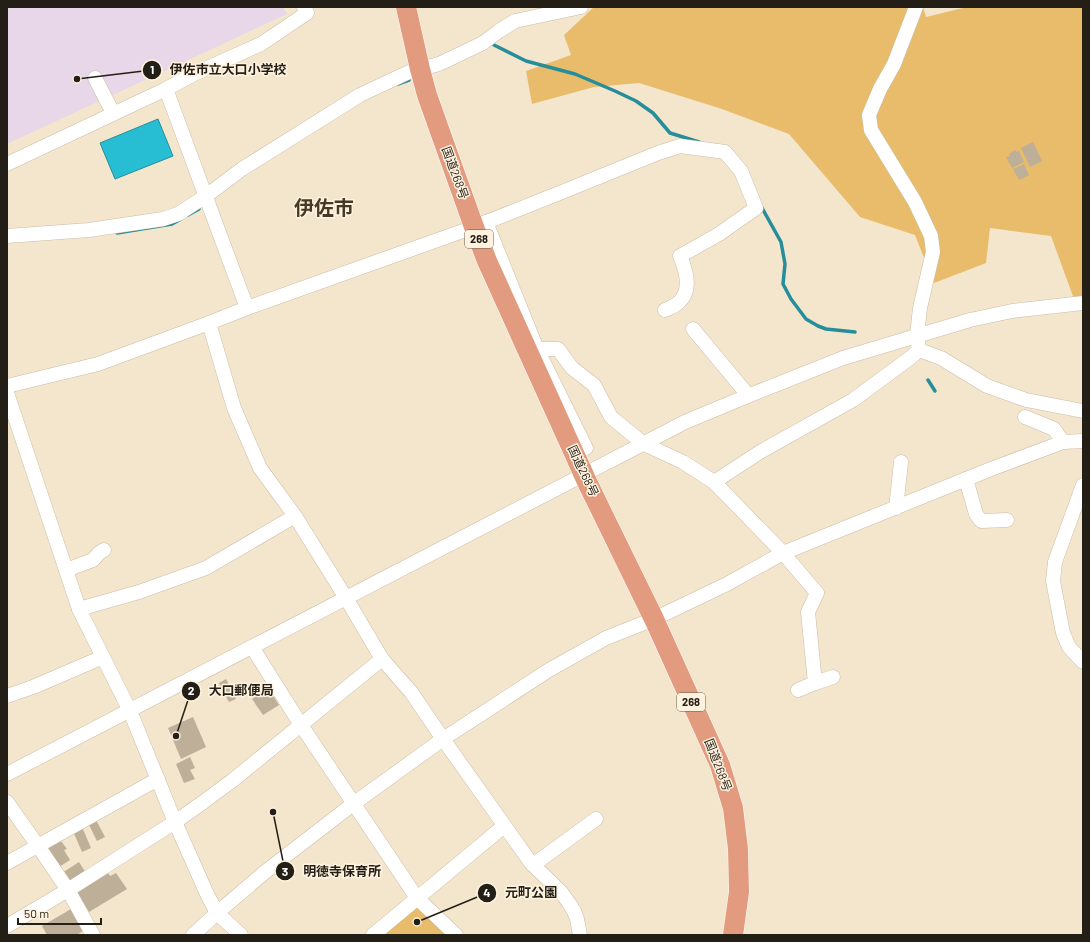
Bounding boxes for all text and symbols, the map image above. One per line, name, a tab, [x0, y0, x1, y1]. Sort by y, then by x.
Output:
callout: 伊佐市立大口小学校	[142, 57, 295, 82]
text: 伊佐市立大口小学校	[169, 61, 287, 77]
text: 1	[150, 62, 154, 76]
street label: 国道268号	[440, 144, 472, 201]
district label: 伊佐市	[294, 195, 354, 219]
road number: 268	[465, 230, 493, 248]
street label: 国道268号	[566, 443, 602, 498]
callout: 大口郵便局	[181, 678, 282, 703]
text: 大口郵便局	[208, 682, 274, 698]
text: 2	[188, 683, 195, 697]
road number: 268	[677, 693, 705, 711]
street label: 国道268号	[703, 737, 735, 793]
callout: 明徳寺保育所	[275, 859, 389, 884]
text: 明徳寺保育所	[303, 863, 381, 879]
text: 3	[282, 864, 288, 878]
callout: 元町公園	[477, 880, 565, 905]
text: 元町公園	[505, 884, 557, 900]
text: 4	[483, 885, 491, 899]
scale bar	[18, 900, 101, 926]
text: 50 m	[24, 906, 49, 920]

